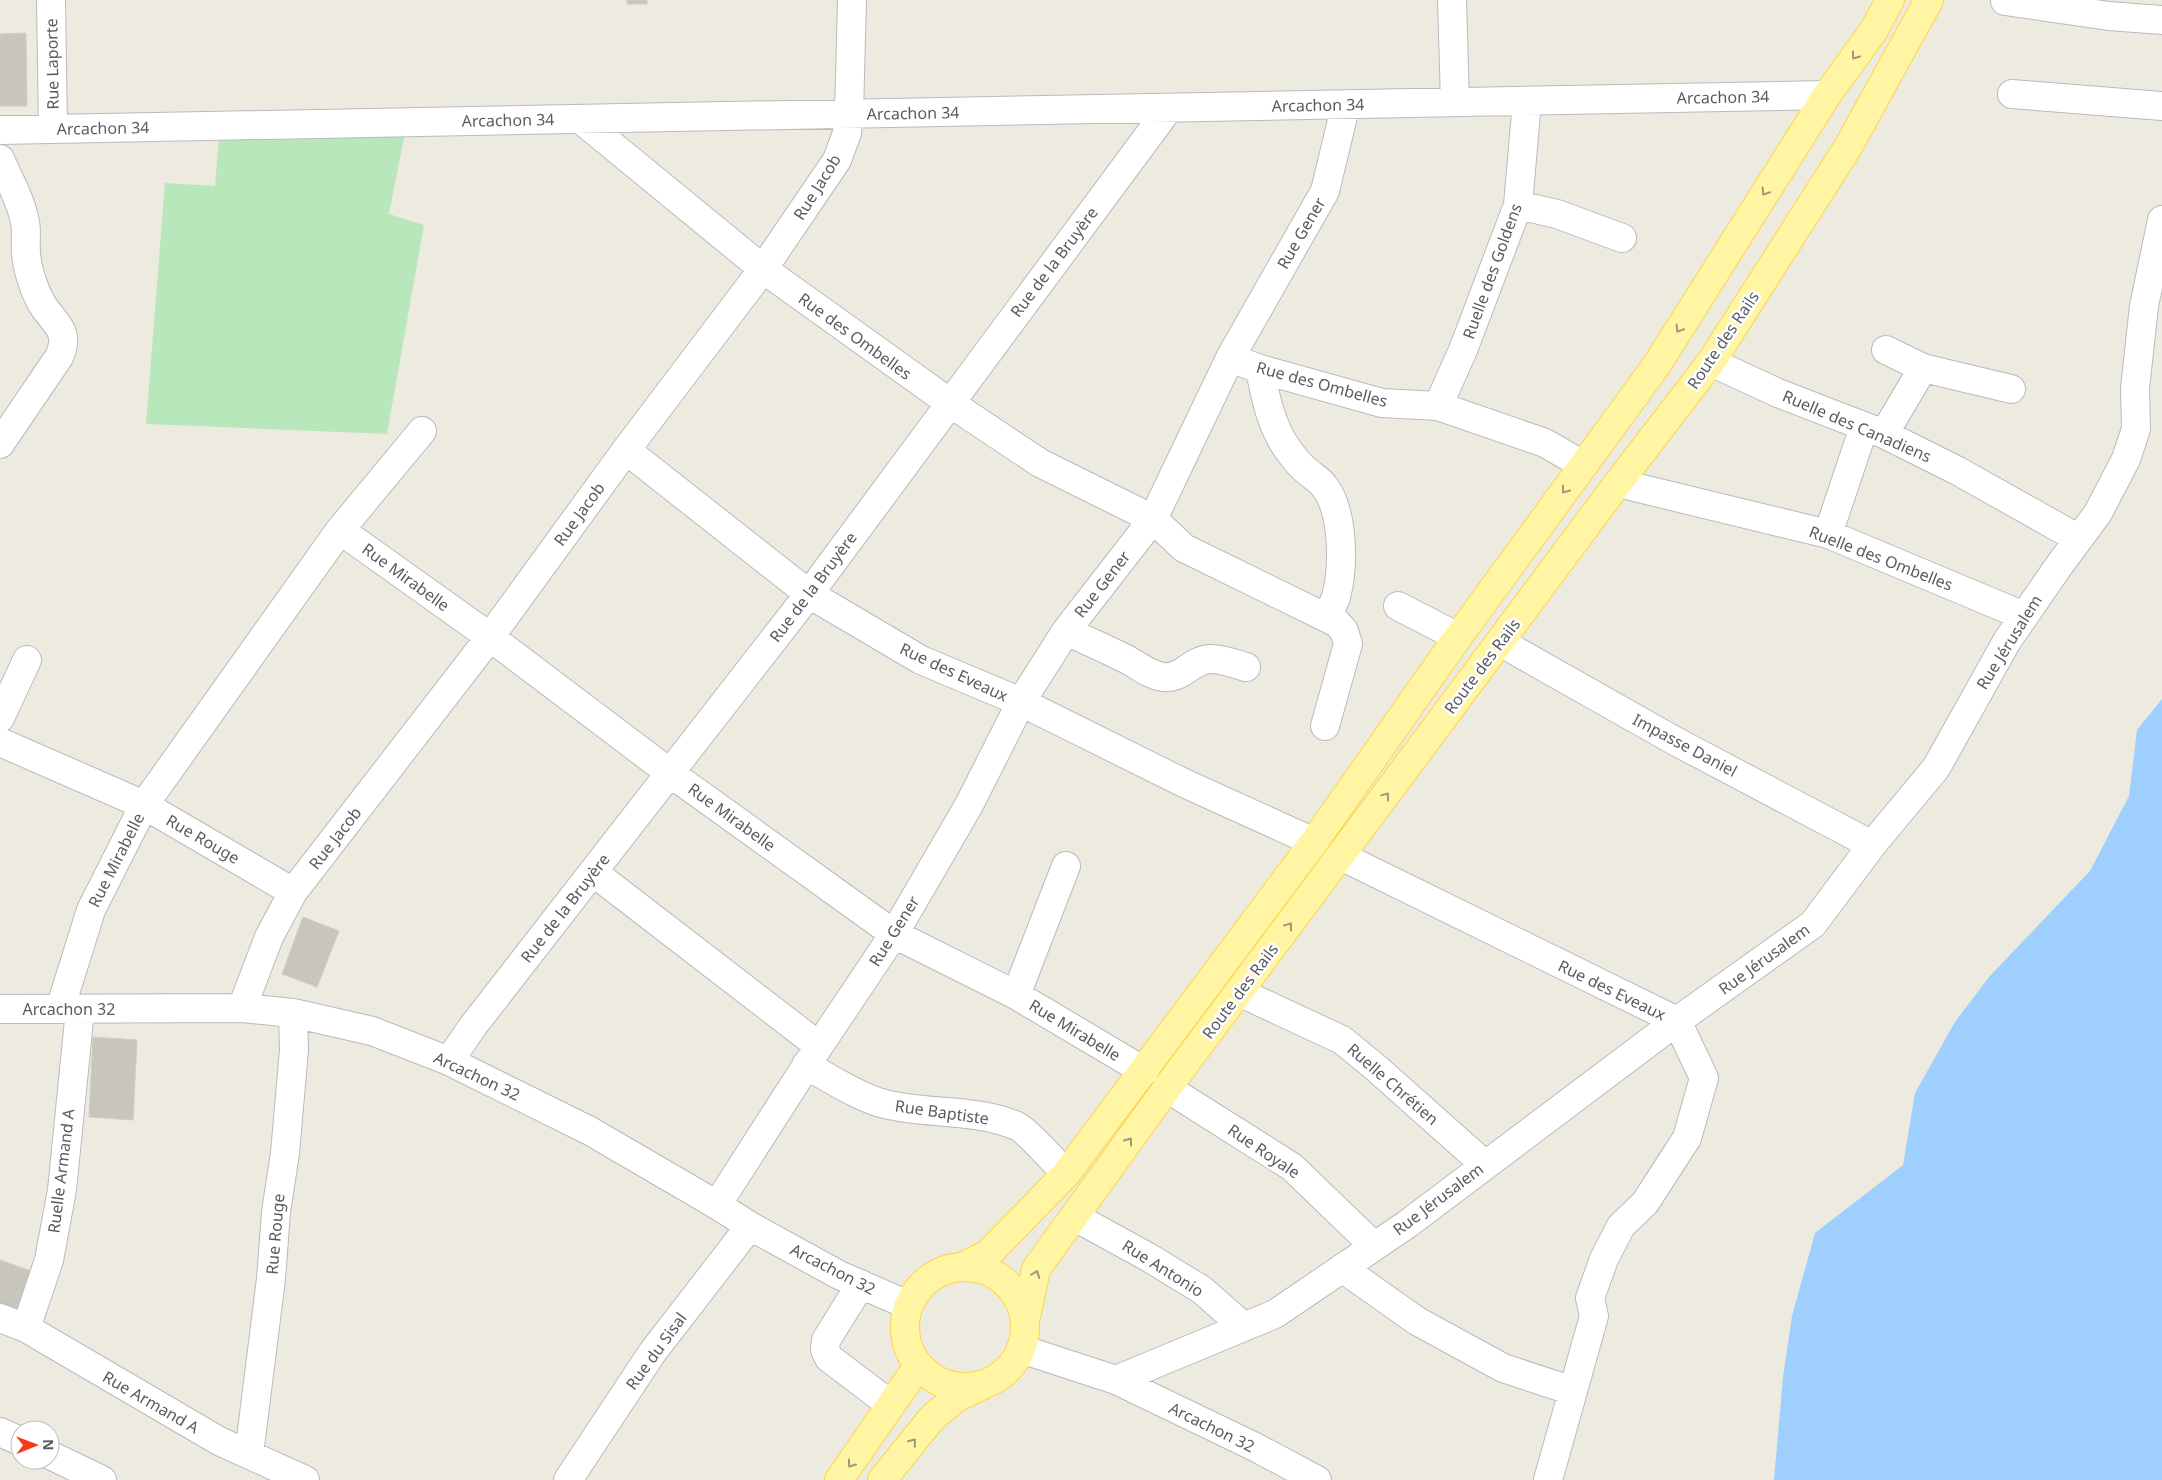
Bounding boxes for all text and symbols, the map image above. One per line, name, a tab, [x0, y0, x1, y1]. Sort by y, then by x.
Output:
street label: Rue Laporte	[40, 18, 64, 110]
one-way arrow	[1852, 50, 1861, 60]
street label: Arcachon 34	[1676, 85, 1770, 109]
street label: Arcachon 34	[1271, 93, 1365, 117]
street label: Arcachon 34	[866, 101, 960, 125]
street label: Arcachon 34	[461, 108, 555, 132]
street label: Arcachon 34	[56, 116, 150, 140]
street label: Rue Jacob	[788, 150, 846, 224]
one-way arrow	[1762, 186, 1772, 195]
street label: Rue Gener	[1272, 193, 1331, 273]
street label: Ruelle des Goldens	[1457, 200, 1527, 342]
street label: Rue de la Bruyère	[1005, 202, 1103, 322]
street label: Rue des Ombelles	[794, 287, 916, 385]
street label: Route des Rails	[1682, 287, 1764, 393]
one-way arrow	[1676, 324, 1685, 333]
street label: Rue des Ombelles	[1254, 356, 1390, 412]
street label: Ruelle des Canadiens	[1779, 385, 1935, 467]
street label: Rue Jacob	[548, 478, 610, 550]
one-way arrow	[1562, 484, 1571, 494]
street label: Ruelle des Ombelles	[1806, 520, 1956, 596]
street label: Rue de la Bruyère	[764, 527, 862, 647]
street label: Rue Mirabelle	[358, 538, 454, 616]
street label: Rue Gener	[1069, 546, 1135, 622]
street label: Rue Jérusalem	[1971, 591, 2047, 693]
street label: Route des Rails	[1439, 614, 1525, 718]
street label: Rue des Eveaux	[896, 637, 1012, 707]
street label: Impasse Daniel	[1629, 708, 1741, 782]
street label: Rue Mirabelle	[684, 778, 780, 856]
one-way arrow	[1380, 792, 1389, 802]
street label: Rue Jacob	[304, 802, 366, 874]
street label: Rue Mirabelle	[83, 809, 149, 911]
street label: Rue Rouge	[162, 809, 244, 869]
street label: Rue de la Bruyère	[515, 849, 615, 967]
street label: Rue Gener	[864, 891, 925, 970]
street label: Rue Jérusalem	[1714, 918, 1814, 1000]
one-way arrow	[1283, 923, 1291, 932]
street label: Route des Rails	[1197, 939, 1283, 1043]
street label: Rue des Eveaux	[1555, 954, 1670, 1026]
street label: Rue Mirabelle	[1025, 994, 1125, 1066]
street label: Arcachon 32	[23, 998, 115, 1020]
street label: Ruelle Chrétien	[1343, 1038, 1443, 1130]
street label: Arcachon 32	[430, 1046, 524, 1106]
street label: Rue Baptiste	[894, 1095, 990, 1129]
street label: Ruelle Armand A	[42, 1107, 80, 1234]
street label: Rue Royale	[1224, 1119, 1304, 1183]
one-way arrow	[1124, 1138, 1132, 1147]
street label: Rue Jérusalem	[1388, 1158, 1488, 1240]
street label: Rue Rouge	[260, 1192, 290, 1276]
street label: Rue Antonio	[1118, 1234, 1208, 1302]
street label: Arcachon 32	[787, 1238, 879, 1300]
one-way arrow	[1030, 1270, 1040, 1278]
street label: Rue du Sisal	[620, 1308, 692, 1394]
street label: Rue Armand A	[99, 1365, 204, 1439]
street label: Arcachon 32	[1165, 1397, 1259, 1457]
north arrow	[10, 1420, 60, 1470]
text: N	[39, 1439, 58, 1451]
one-way arrow	[907, 1439, 915, 1448]
one-way arrow	[848, 1458, 857, 1467]

